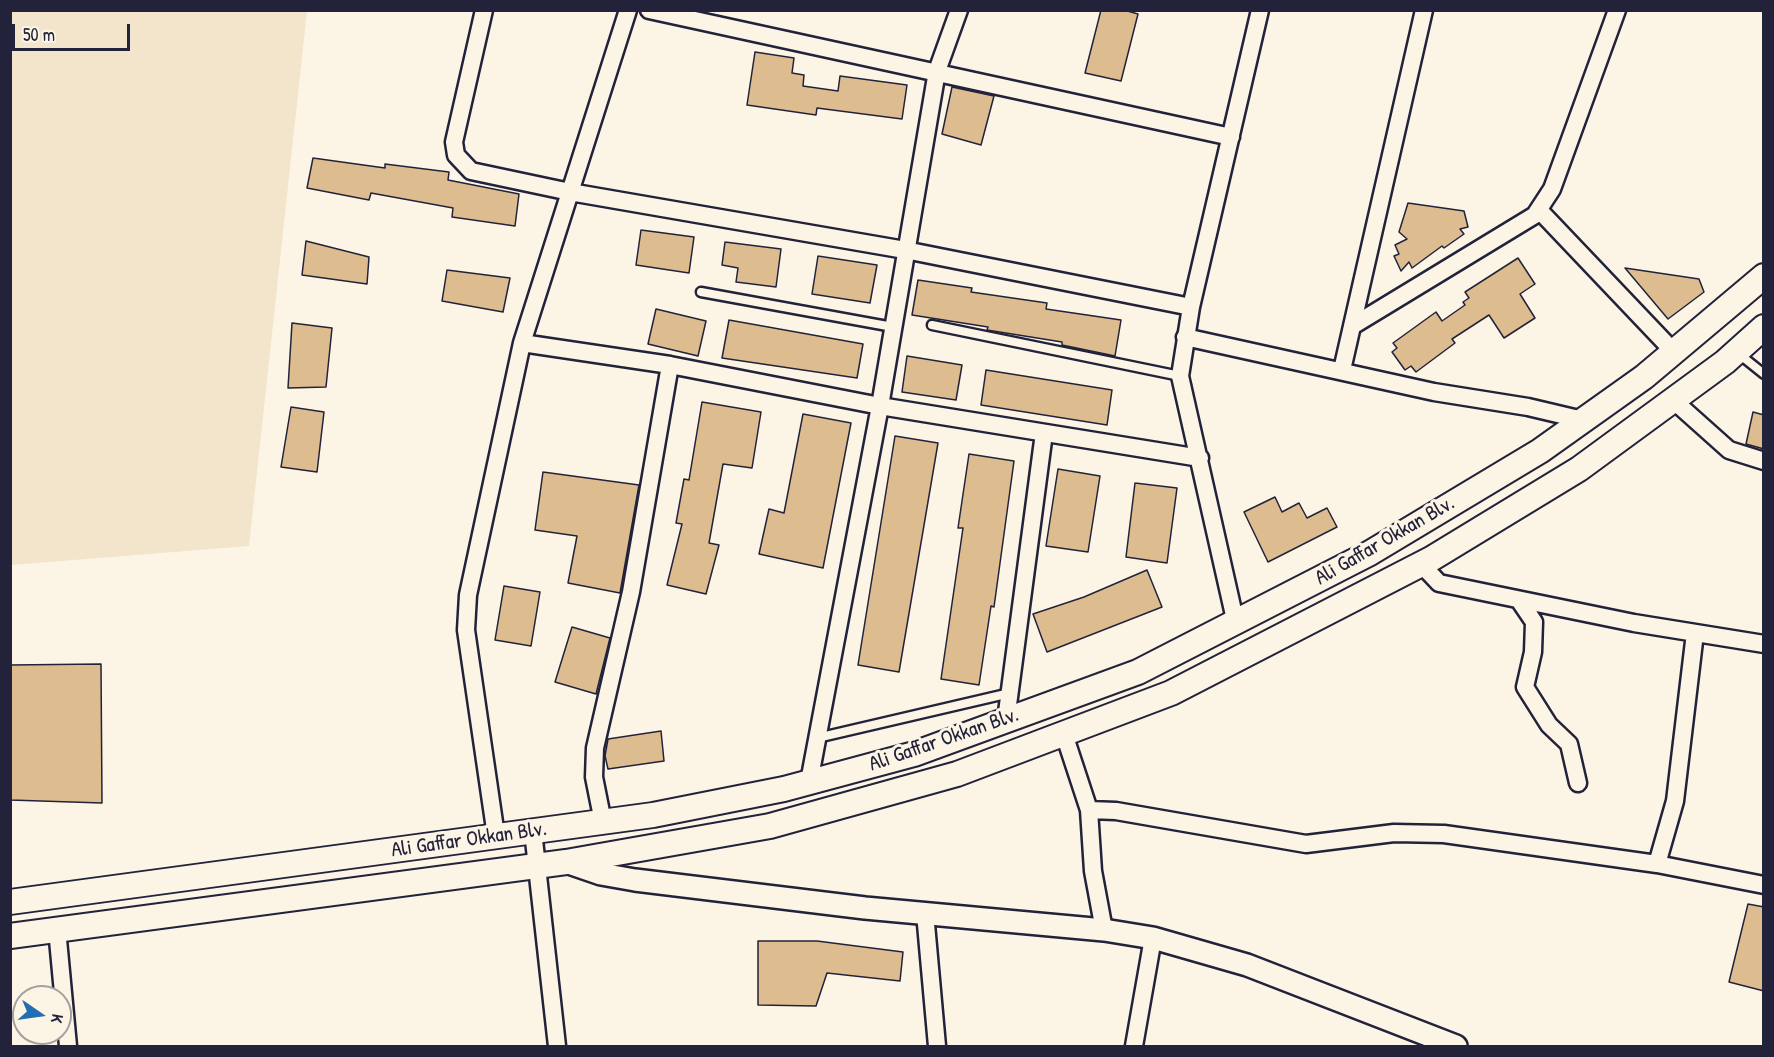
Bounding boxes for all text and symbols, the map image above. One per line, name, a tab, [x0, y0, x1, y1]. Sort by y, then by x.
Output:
scale bar	[15, 12, 134, 50]
text: 50 m	[23, 22, 55, 47]
street label: Ali Gaffar Okkan Blv.	[1311, 491, 1459, 591]
street label: Ali Gaffar Okkan Blv.	[866, 703, 1022, 777]
street label: Ali Gaffar Okkan Blv.	[390, 817, 548, 863]
north arrow	[12, 985, 72, 1045]
text: K	[46, 1012, 69, 1025]

